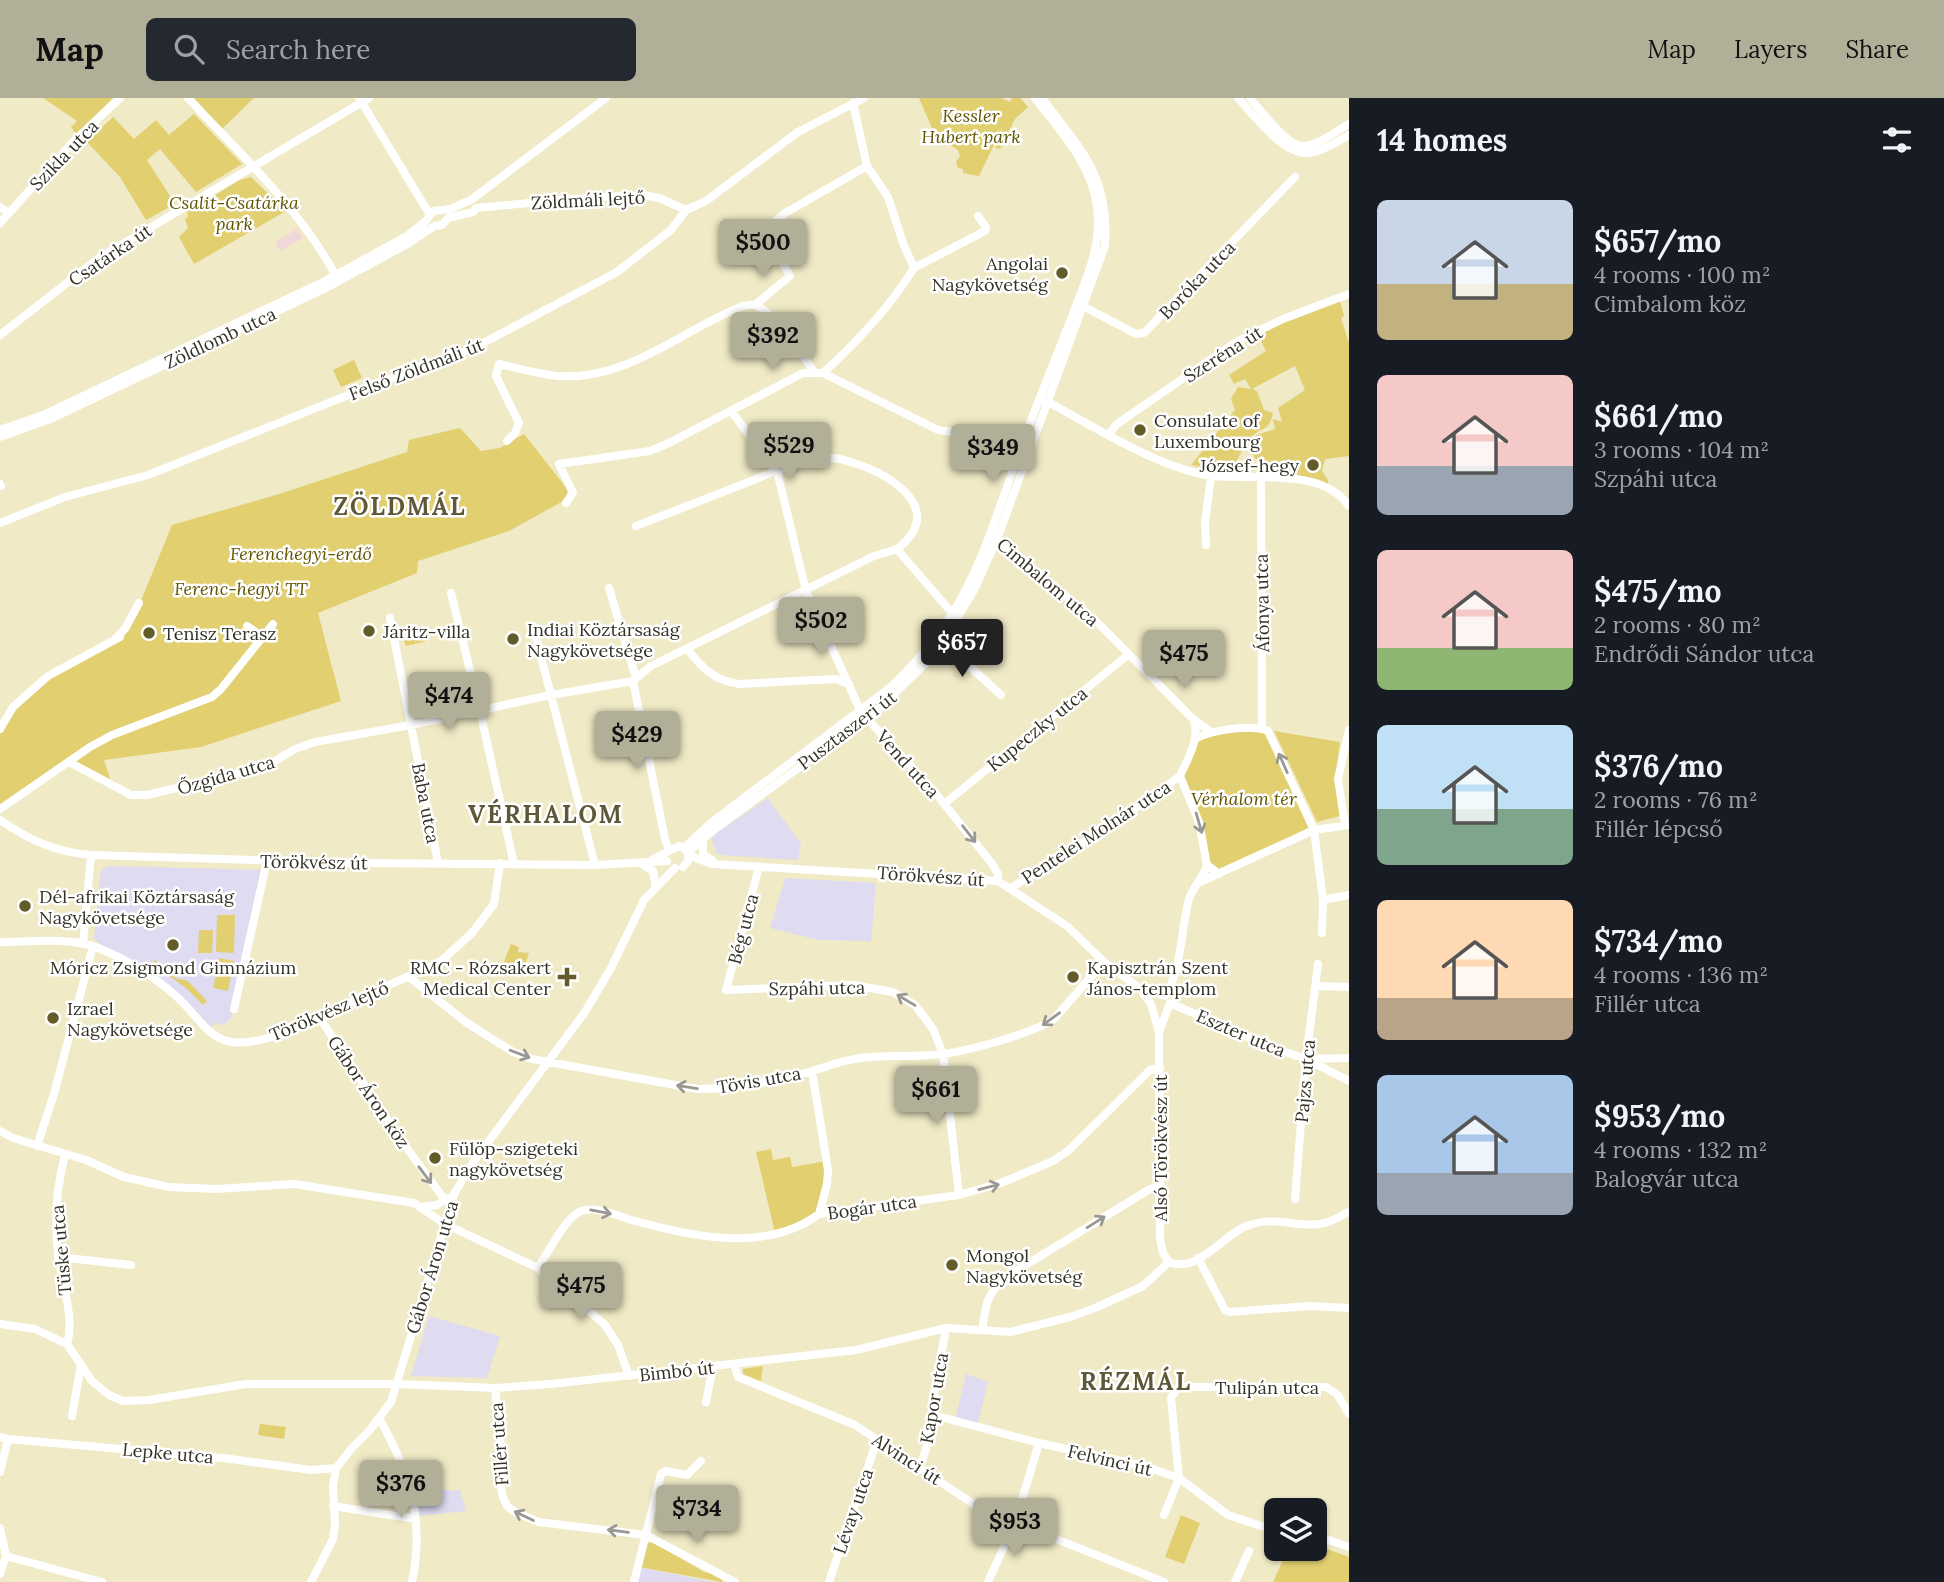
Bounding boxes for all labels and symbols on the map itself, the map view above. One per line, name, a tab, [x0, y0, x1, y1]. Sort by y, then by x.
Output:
park label: Kessler Hubert park	[921, 104, 1021, 148]
street label: Szikla utca	[25, 115, 103, 195]
street label: Zöldmáli lejtő	[530, 186, 646, 214]
park label: Csalit-Csatárka park	[169, 191, 299, 235]
street label: Csatárka út	[64, 219, 156, 291]
pin: $500	[722, 220, 804, 279]
street label: Boróka utca	[1154, 236, 1240, 324]
place label: Angolai Nagykövetség	[932, 252, 1049, 296]
marker: Angolai Nagykövetség	[1054, 265, 1070, 281]
street label: Zöldlomb utca	[161, 302, 279, 374]
pin: $392	[732, 313, 814, 372]
street label: Szeréna út	[1179, 321, 1267, 387]
street label: Felső Zöldmáli út	[345, 333, 487, 405]
place label: Consulate of Luxembourg	[1154, 409, 1261, 453]
pin: $529	[748, 422, 830, 482]
marker: Consulate of Luxembourg	[1132, 422, 1148, 438]
pin: $349	[952, 424, 1034, 484]
place label: József-hegy	[1198, 454, 1299, 477]
marker: József-hegy	[1305, 457, 1321, 473]
district label: ZÖLDMÁL	[334, 491, 466, 522]
street label: Cimbalom utca	[992, 533, 1104, 631]
park label: Ferenchegyi-erdő	[230, 542, 372, 565]
street label: Áfonya utca	[1250, 553, 1274, 654]
park label: Ferenc-hegyi TT	[174, 577, 308, 600]
pin: $502	[780, 598, 862, 657]
place label: Indiai Köztársaság Nagykövetsége	[527, 618, 681, 662]
place label: Járitz-villa	[382, 620, 470, 643]
pin: $657	[921, 620, 1003, 679]
place label: Tenisz Terasz	[163, 622, 277, 645]
marker: Járitz-villa	[361, 623, 377, 639]
marker: Tenisz Terasz	[141, 625, 157, 641]
pin: $475	[1143, 630, 1225, 690]
marker: Indiai Köztársaság Nagykövetsége	[505, 631, 521, 647]
pin: $474	[408, 672, 490, 732]
street label: Kupeczky utca	[982, 682, 1092, 776]
street label: Pusztaszeri út	[793, 685, 901, 775]
pin: $429	[596, 712, 678, 771]
street label: Vend utca	[871, 724, 945, 803]
street label: Őzgida utca	[175, 750, 277, 800]
one-way arrow	[1276, 753, 1289, 774]
street label: Baba utca	[407, 761, 445, 845]
street label: Pentelei Molnár utca	[1017, 775, 1175, 889]
park label: Vérhalom tér	[1191, 787, 1298, 810]
district label: VÉRHALOM	[468, 798, 624, 830]
one-way arrow	[1193, 812, 1206, 834]
one-way arrow	[961, 825, 976, 843]
street label: Törökvész út	[260, 850, 368, 874]
street label: Törökvész út	[876, 861, 986, 891]
place label: Dél-afrikai Köztársaság Nagykövetsége	[39, 885, 235, 929]
street label: Bég utca	[723, 891, 763, 967]
marker: Dél-afrikai Köztársaság Nagykövetsége	[17, 898, 33, 914]
marker: Móricz Zsigmond Gimnázium	[165, 937, 181, 953]
place label: Móricz Zsigmond Gimnázium	[50, 956, 296, 979]
place label: RMC - Rózsakert Medical Center	[410, 956, 551, 1000]
place label: Kapisztrán Szent János-templom	[1086, 956, 1228, 1000]
marker: RMC - Rózsakert Medical Center	[557, 967, 577, 987]
marker: Kapisztrán Szent János-templom	[1065, 969, 1081, 985]
street label: Törökvész lejtő	[266, 976, 392, 1046]
street label: Szpáhi utca	[769, 976, 865, 1000]
one-way arrow	[896, 992, 916, 1006]
place label: Izrael Nagykövetsége	[67, 997, 193, 1041]
street label: Eszter utca	[1193, 1004, 1289, 1062]
marker: Izrael Nagykövetsége	[45, 1010, 61, 1026]
one-way arrow	[1042, 1012, 1061, 1026]
street label: Gábor Áron köz	[323, 1031, 415, 1153]
street label: Pajzs utca	[1290, 1038, 1320, 1124]
one-way arrow	[509, 1049, 531, 1062]
street label: Tövis utca	[715, 1061, 803, 1099]
pin: $661	[895, 1066, 977, 1126]
street label: Alsó Törökvész út	[1149, 1074, 1172, 1223]
one-way arrow	[676, 1080, 699, 1093]
place label: Fülöp-szigeteki nagykövetség	[449, 1137, 578, 1181]
marker: Fülöp-szigeteki nagykövetség	[427, 1150, 443, 1166]
one-way arrow	[418, 1165, 433, 1184]
one-way arrow	[978, 1179, 1000, 1192]
street label: Bogár utca	[826, 1189, 918, 1225]
street label: Gábor Áron utca	[401, 1198, 463, 1336]
street label: Tüske utca	[46, 1204, 76, 1296]
one-way arrow	[589, 1206, 612, 1219]
one-way arrow	[1086, 1214, 1106, 1228]
place label: Mongol Nagykövetség	[966, 1244, 1083, 1288]
marker: Mongol Nagykövetség	[944, 1257, 960, 1273]
pin: $475	[540, 1262, 622, 1322]
street label: Kapor utca	[915, 1351, 953, 1445]
street label: Bimbó út	[638, 1356, 716, 1386]
district label: RÉZMÁL	[1080, 1365, 1192, 1397]
street label: Tulipán utca	[1215, 1376, 1319, 1399]
street label: Fillér utca	[485, 1402, 513, 1486]
street label: Alvinci út	[867, 1428, 946, 1490]
street label: Lepke utca	[121, 1438, 215, 1468]
street label: Felvinci út	[1065, 1439, 1155, 1481]
pin: $376	[360, 1460, 442, 1520]
street label: Lévay utca	[828, 1465, 878, 1557]
pin: $734	[656, 1486, 738, 1545]
pin: $953	[974, 1498, 1056, 1558]
one-way arrow	[514, 1508, 535, 1522]
one-way arrow	[607, 1525, 630, 1538]

